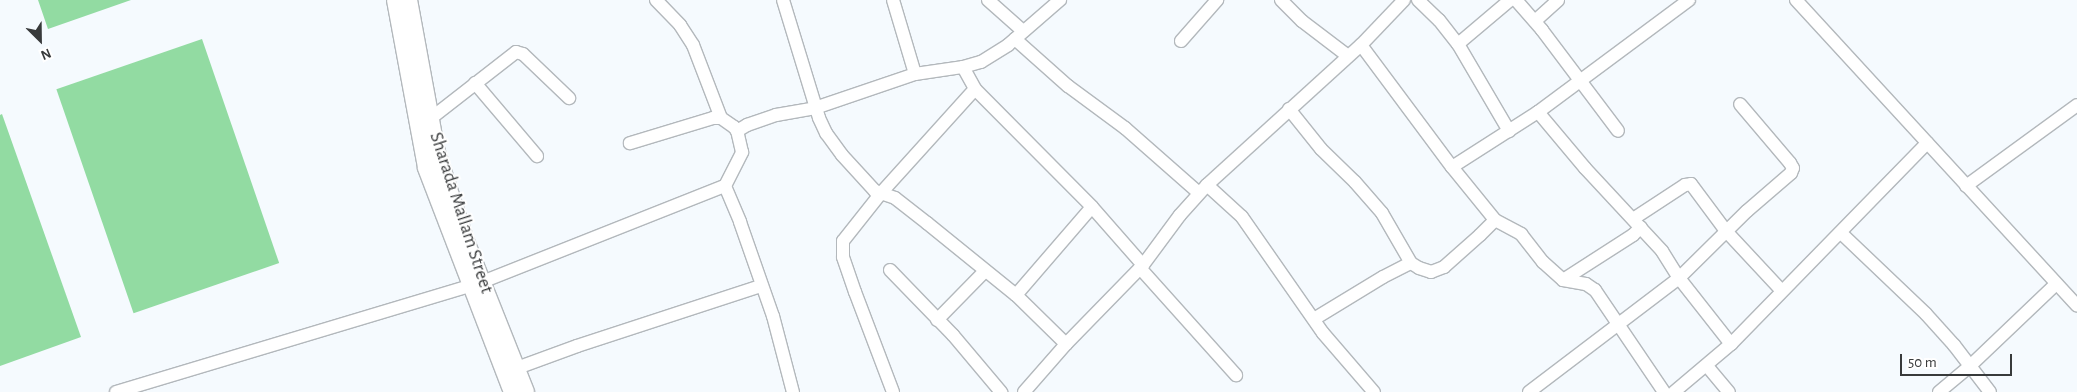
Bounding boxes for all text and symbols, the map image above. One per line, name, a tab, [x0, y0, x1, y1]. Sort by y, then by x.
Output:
north arrow	[15, 15, 65, 65]
text: N	[39, 45, 53, 62]
street label: Sharada Mallam Street	[424, 129, 498, 297]
scale bar	[1902, 344, 2014, 376]
text: 50 m	[1908, 355, 1937, 370]

